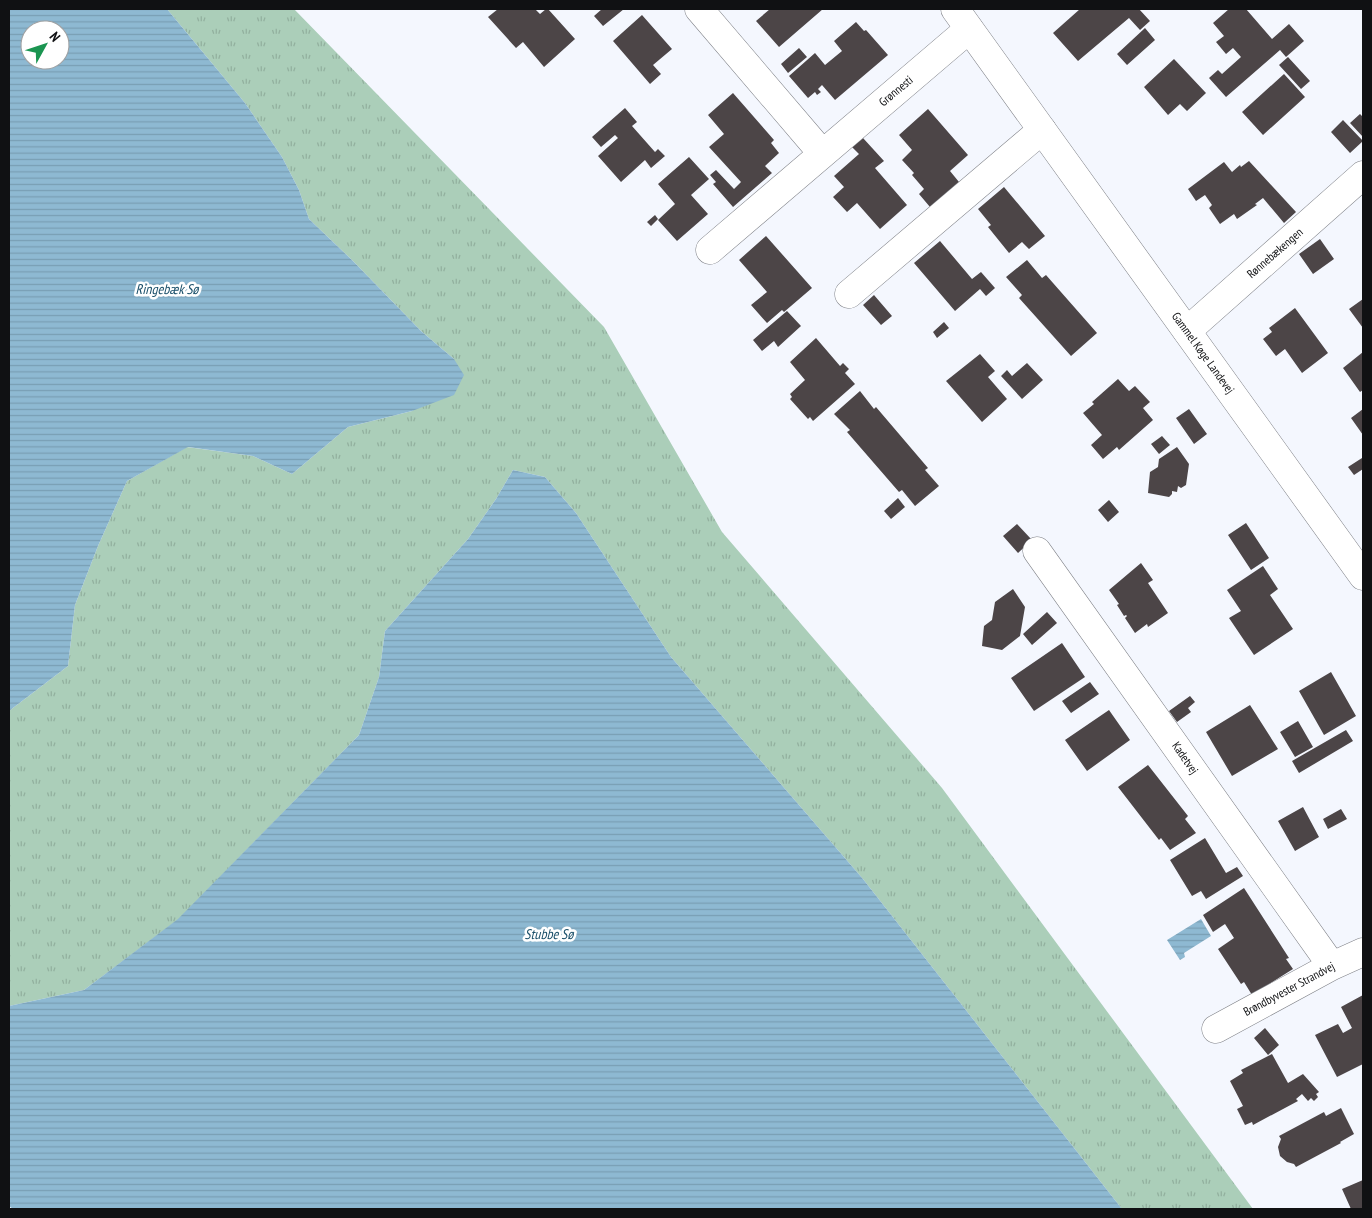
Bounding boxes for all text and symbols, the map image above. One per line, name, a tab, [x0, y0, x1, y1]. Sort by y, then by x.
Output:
north arrow	[20, 20, 70, 70]
text: N	[46, 28, 64, 45]
street label: Grønnesti	[876, 72, 916, 109]
street label: Rønnebækengen	[1244, 224, 1306, 281]
water label: Ringebæk Sø	[136, 280, 200, 298]
street label: Gammel Køge Landevej	[1169, 309, 1238, 396]
street label: Kadetvej	[1169, 739, 1202, 777]
water label: Stubbe Sø	[525, 925, 575, 943]
street label: Brøndbyvester Strandvej	[1241, 958, 1337, 1019]

